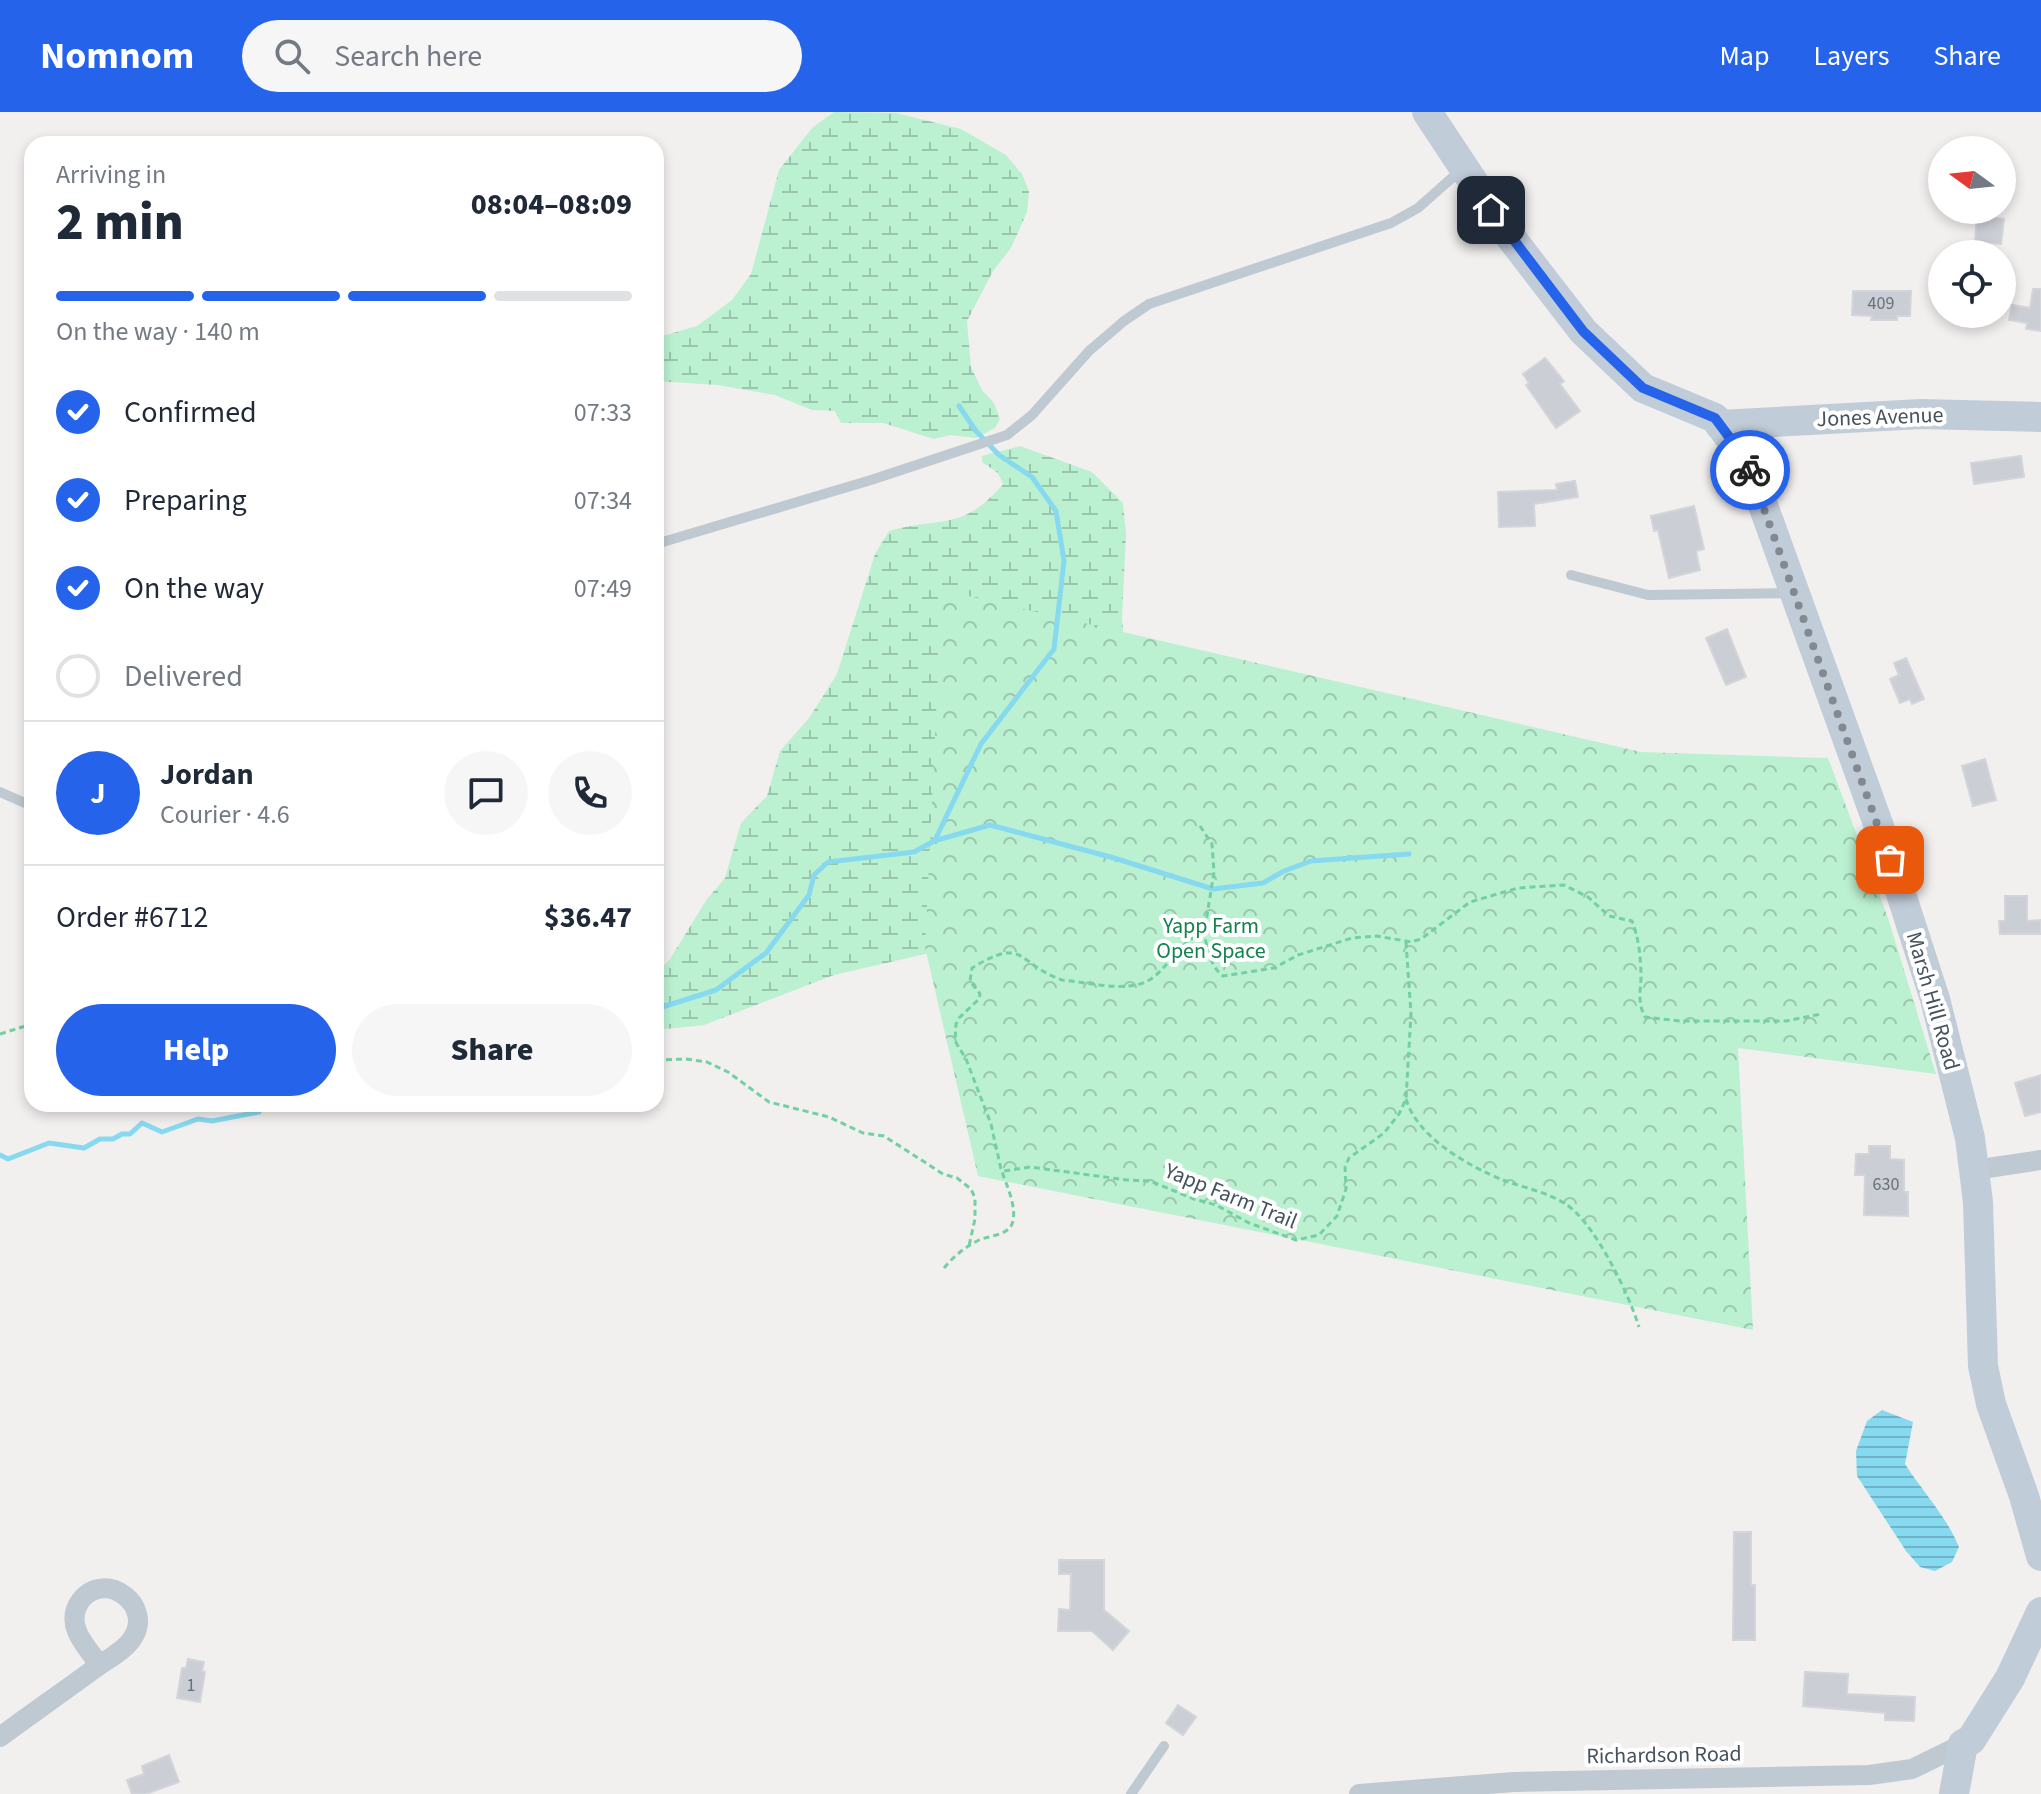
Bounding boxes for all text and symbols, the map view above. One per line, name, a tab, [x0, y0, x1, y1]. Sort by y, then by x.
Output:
search box	[242, 20, 802, 92]
text: Nomnom	[40, 29, 194, 83]
icon: search	[270, 34, 314, 78]
text: Search here	[334, 35, 482, 78]
text: Map	[1719, 36, 1769, 76]
text: Layers	[1813, 36, 1889, 76]
text: Share	[1933, 36, 2001, 76]
north arrow	[1928, 136, 2016, 224]
map controls	[1928, 136, 2016, 328]
text: Arriving in	[56, 156, 166, 193]
pin	[1457, 176, 1525, 244]
text: 08:04–08:09	[471, 183, 632, 226]
text: 2 min	[56, 186, 184, 260]
icon: home	[1469, 188, 1513, 232]
button: locate	[1928, 240, 2016, 328]
house number: 409	[1868, 291, 1894, 316]
text: On the way · 140 m	[56, 313, 260, 350]
icon: check	[56, 390, 100, 434]
text: Confirmed	[124, 391, 257, 434]
text: 07:33	[574, 394, 632, 431]
street label: Jones Avenue	[1816, 399, 1944, 435]
courier	[1710, 430, 1790, 510]
icon: bike	[1728, 448, 1772, 492]
icon: check	[56, 478, 100, 522]
text: Preparing	[124, 479, 247, 522]
text: 07:34	[574, 482, 632, 519]
icon: check	[56, 566, 100, 610]
text: On the way	[124, 567, 264, 610]
text: 07:49	[574, 570, 632, 607]
text: Delivered	[124, 655, 243, 698]
button: chat	[444, 751, 528, 835]
button: phone	[548, 751, 632, 835]
text: Jordan	[160, 753, 254, 796]
text: J	[90, 772, 106, 815]
text: Courier · 4.6	[160, 796, 290, 833]
pin	[1856, 826, 1924, 894]
icon: bag	[1868, 838, 1912, 882]
text: Order #6712	[56, 896, 209, 939]
text: $36.47	[544, 896, 632, 939]
park label: Yapp Farm Open Space	[1156, 910, 1266, 967]
street label: Marsh Hill Road	[1898, 928, 1968, 1074]
button: Help	[56, 1004, 336, 1096]
button: Share	[352, 1004, 632, 1096]
street label: Yapp Farm Trail	[1159, 1154, 1302, 1237]
house number: 630	[1873, 1172, 1899, 1197]
house number: 1	[187, 1673, 195, 1698]
street label: Richardson Road	[1586, 1738, 1742, 1772]

